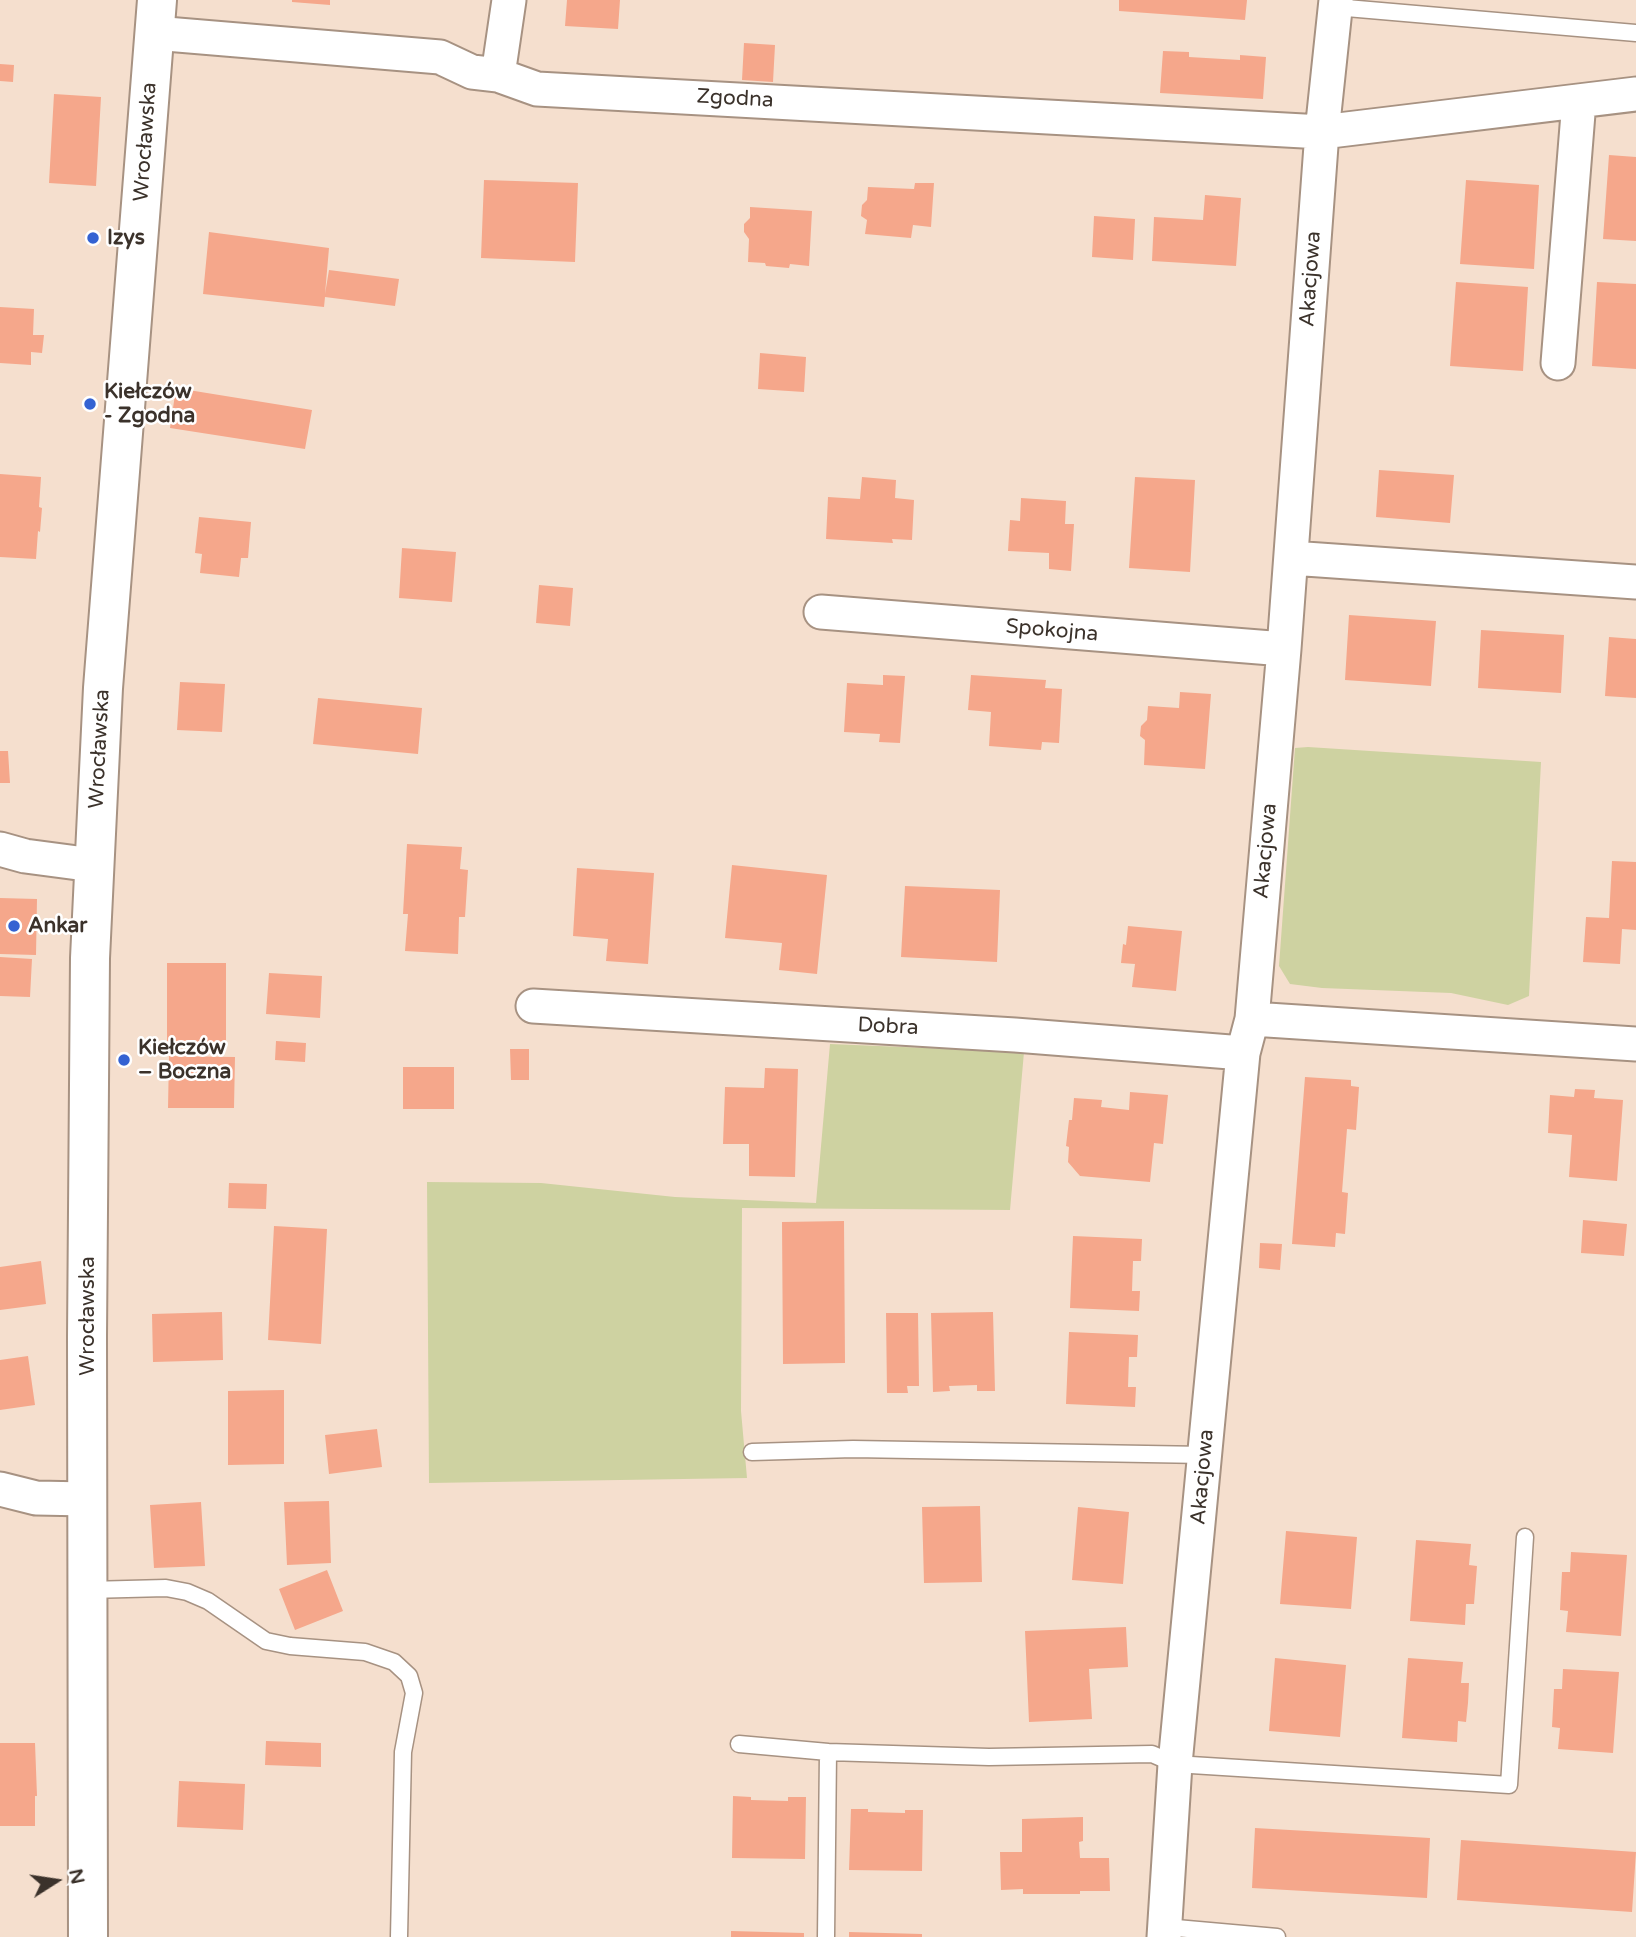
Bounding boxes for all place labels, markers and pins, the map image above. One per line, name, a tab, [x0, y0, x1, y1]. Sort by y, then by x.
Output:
place label: Izys	[107, 225, 145, 251]
marker: Izys	[85, 230, 101, 246]
place label: Kiełczów - Zgodna	[104, 379, 195, 429]
marker: Kiełczów - Zgodna	[82, 396, 98, 412]
place label: Ankar	[28, 913, 87, 939]
marker: Ankar	[6, 918, 22, 934]
place label: Kiełczów – Boczna	[138, 1035, 231, 1085]
marker: Kiełczów – Boczna	[116, 1052, 132, 1068]

